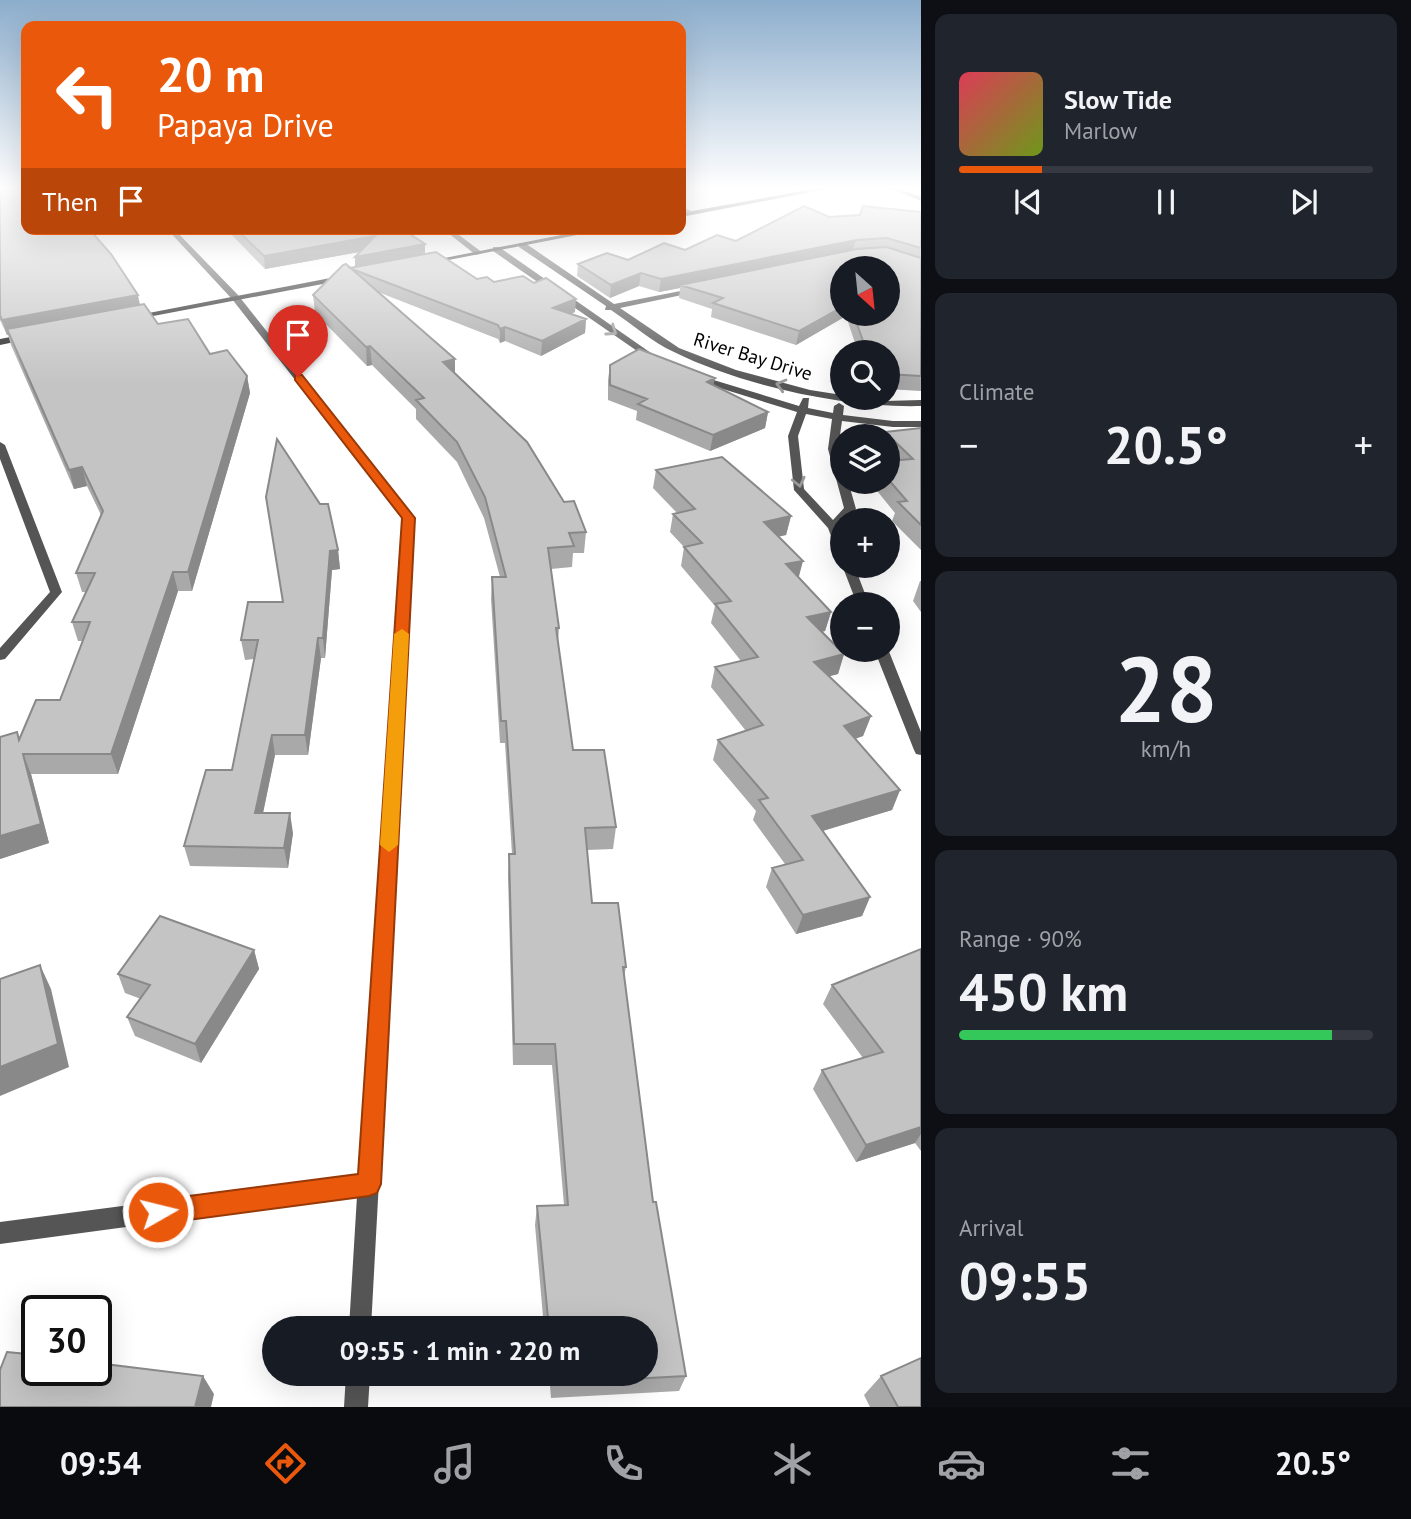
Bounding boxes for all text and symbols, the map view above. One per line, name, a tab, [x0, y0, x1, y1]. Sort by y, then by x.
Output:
text: 20 m	[157, 42, 264, 106]
icon: left	[42, 49, 133, 140]
text: Slow Tide	[1064, 83, 1172, 116]
text: Papaya Drive	[157, 104, 334, 146]
text: Marlow	[1064, 116, 1137, 145]
icon: arrive	[112, 182, 150, 220]
icon: previous	[1009, 183, 1047, 221]
icon: pause	[1147, 183, 1185, 221]
icon: next	[1285, 183, 1323, 221]
text: Then	[42, 185, 98, 218]
north arrow	[830, 256, 900, 326]
map controls	[830, 256, 900, 662]
pin	[268, 305, 328, 377]
icon: arrive	[279, 316, 317, 354]
one-way arrow	[604, 323, 617, 335]
street label: River Bay Drive	[691, 327, 815, 385]
button: search	[830, 340, 900, 410]
text: Climate	[959, 377, 1034, 406]
one-way arrow	[775, 379, 787, 394]
text: 20.5°	[1104, 411, 1228, 478]
text: −	[959, 420, 978, 469]
text: +	[1354, 420, 1373, 469]
button: layers	[830, 424, 900, 494]
one-way arrow	[791, 476, 806, 488]
button: +	[830, 508, 900, 578]
button: −	[830, 592, 900, 662]
text: 28	[1114, 629, 1218, 747]
text: km/h	[1141, 734, 1191, 763]
text: Range · 90%	[959, 924, 1082, 953]
text: 450 km	[959, 958, 1128, 1025]
position arrow	[121, 1175, 195, 1249]
text: Arrival	[959, 1213, 1023, 1242]
text: 09:55	[959, 1247, 1091, 1314]
speed limit sign: 30	[21, 1295, 112, 1386]
text: 09:55 · 1 min · 220 m	[340, 1334, 580, 1367]
icon: directions	[261, 1439, 310, 1488]
icon: music	[430, 1439, 479, 1488]
icon: phone	[599, 1439, 648, 1488]
icon: climate	[768, 1439, 817, 1488]
icon: car	[937, 1439, 986, 1488]
icon: filters	[1106, 1439, 1155, 1488]
text: 09:54	[60, 1442, 141, 1484]
text: 20.5°	[1275, 1442, 1351, 1484]

